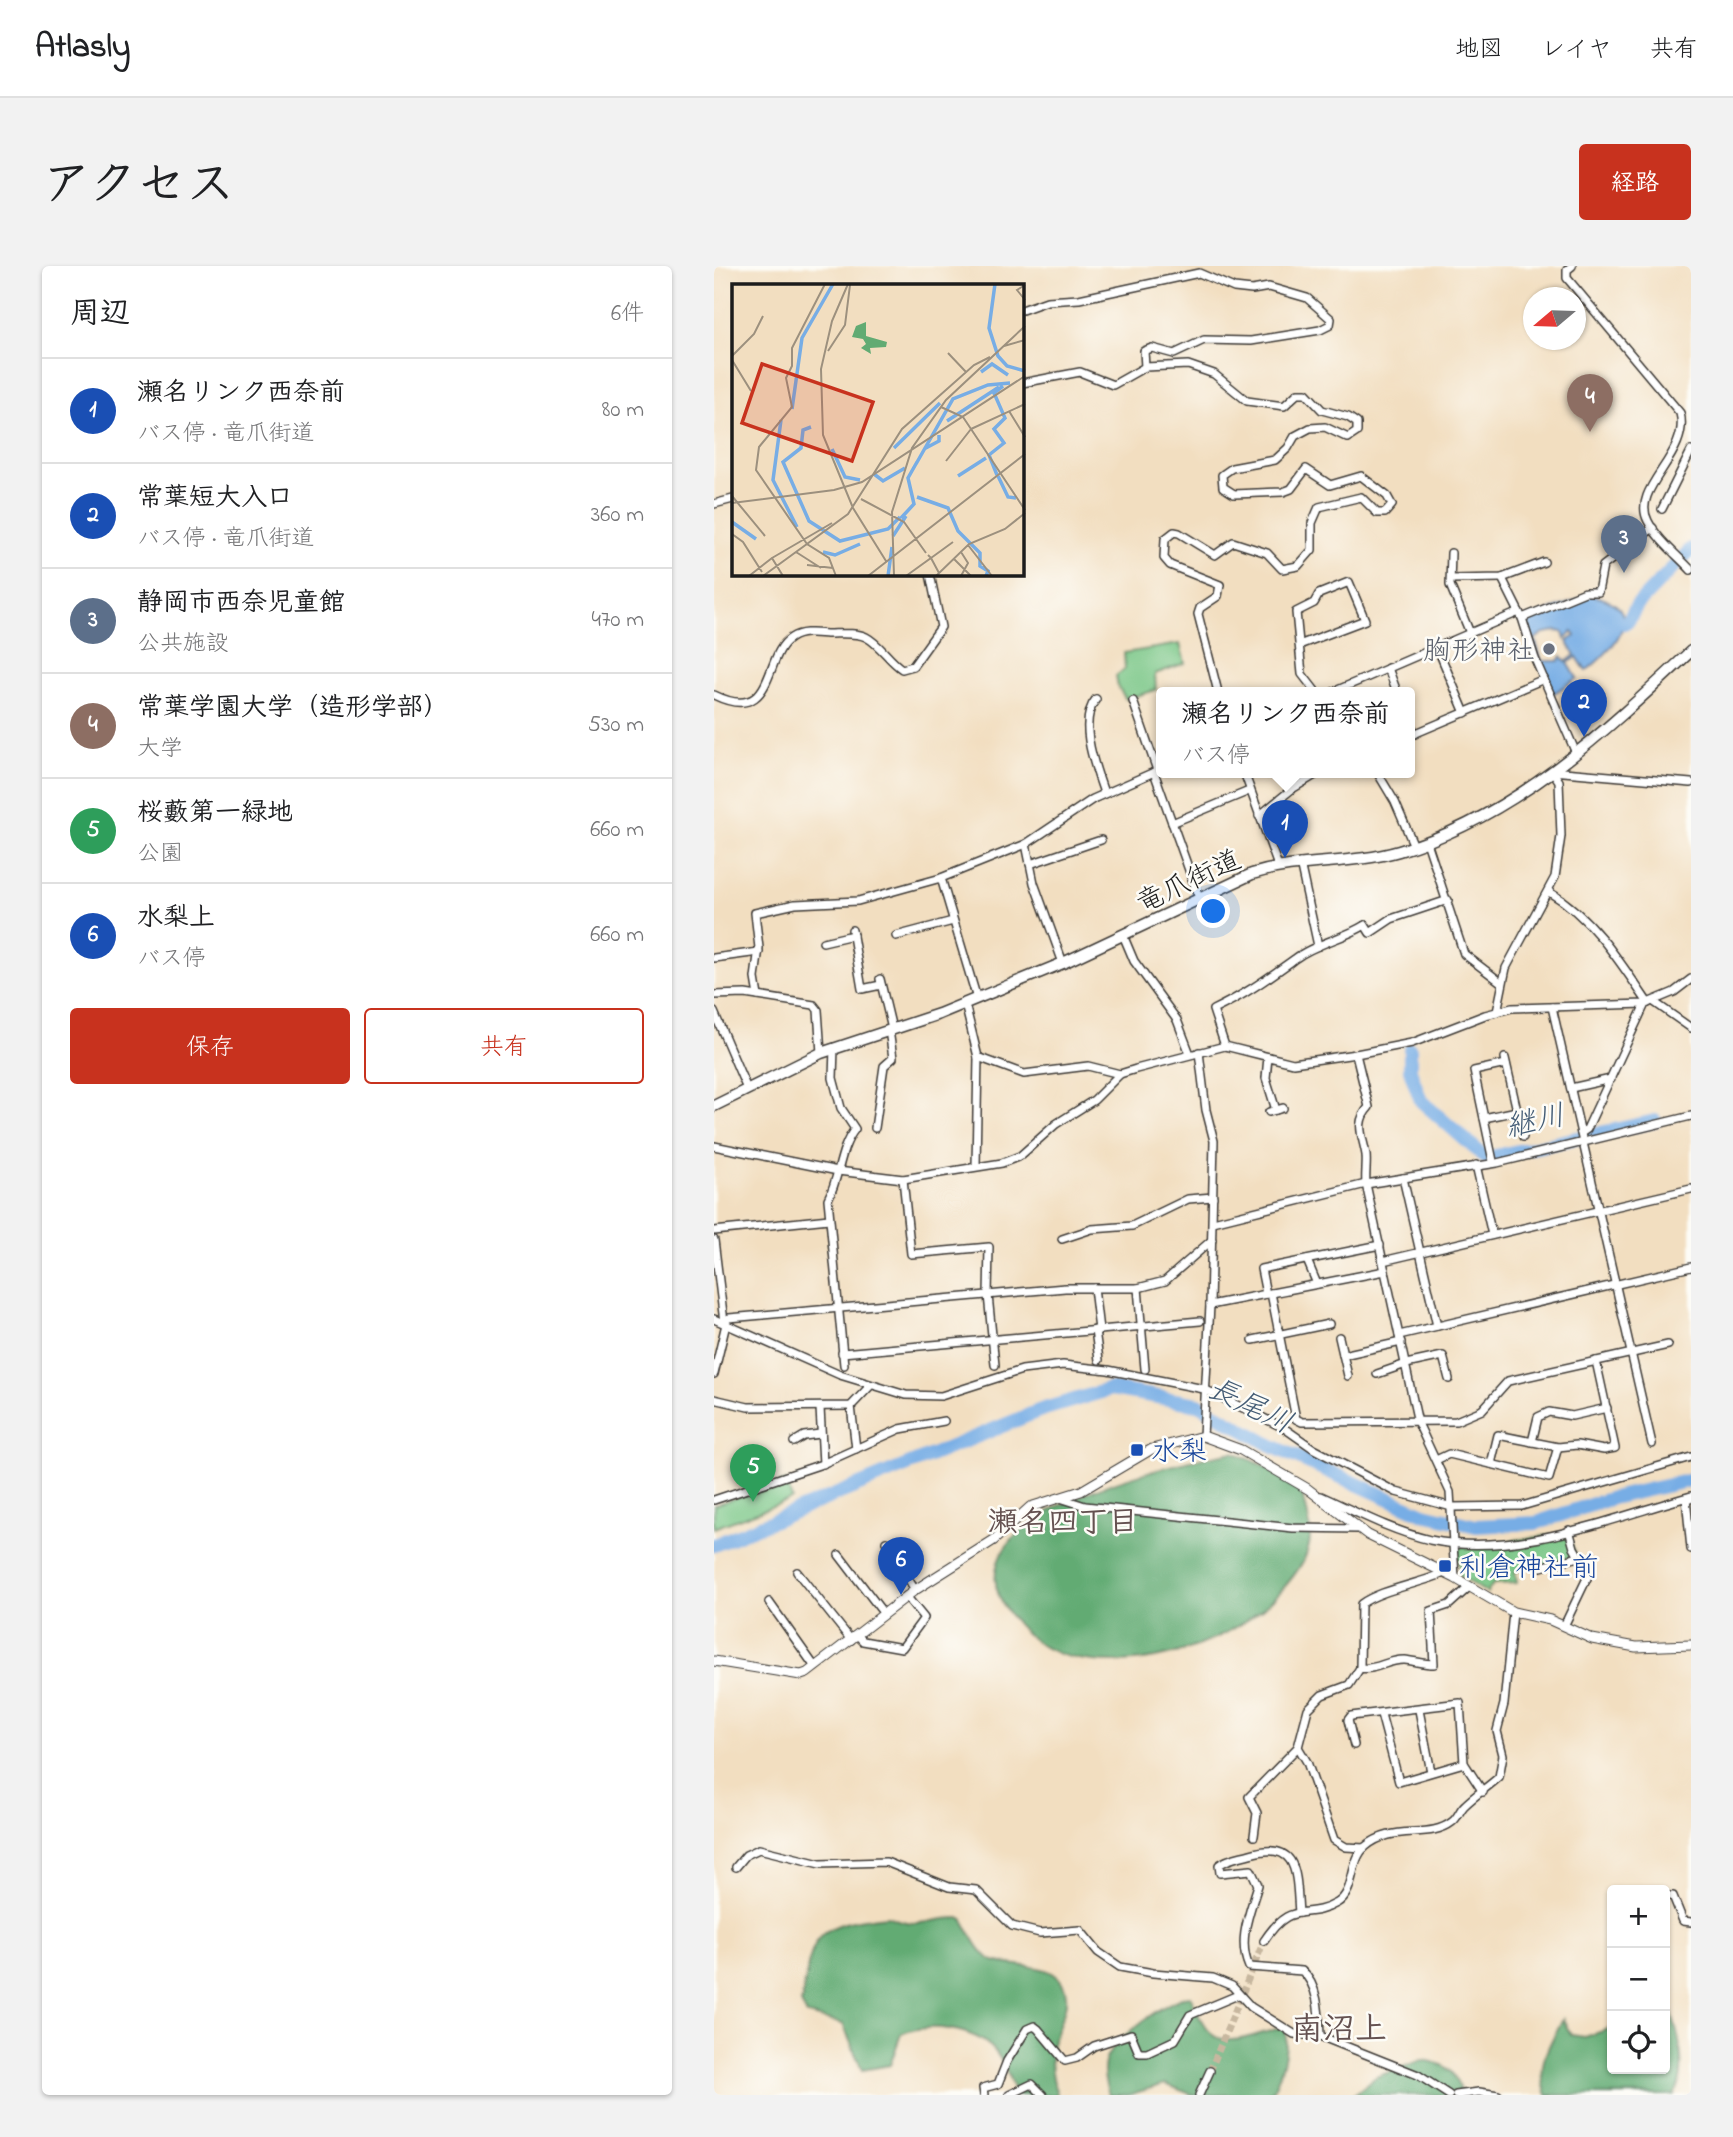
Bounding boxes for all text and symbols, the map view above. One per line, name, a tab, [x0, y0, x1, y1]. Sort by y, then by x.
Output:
text: Atlasly	[35, 24, 130, 72]
text: 地図	[1455, 33, 1503, 68]
text: レイヤ	[1541, 33, 1612, 68]
text: 共有	[1650, 33, 1698, 68]
button: 経路	[1579, 144, 1691, 220]
text: アクセス	[42, 151, 235, 223]
inset map	[732, 284, 1024, 576]
north arrow	[1523, 287, 1586, 350]
text: 周辺	[70, 293, 130, 337]
text: 6件	[611, 298, 644, 331]
pin: 4	[1567, 374, 1613, 432]
text: 瀬名リンク西奈前	[137, 375, 345, 413]
text: 1	[89, 394, 97, 427]
text: 80 m	[602, 394, 644, 427]
text: バス停 · 竜爪街道	[137, 418, 314, 451]
text: 常葉短大入口	[137, 480, 293, 518]
text: 2	[87, 499, 99, 532]
text: 360 m	[591, 499, 644, 532]
pin: 3	[1601, 515, 1647, 573]
text: バス停 · 竜爪街道	[137, 523, 314, 556]
text: 静岡市西奈児童館	[137, 585, 345, 623]
text: 3	[88, 604, 98, 637]
text: 470 m	[592, 604, 644, 637]
text: 公共施設	[137, 628, 229, 661]
place label: 胸形神社	[1423, 632, 1535, 673]
marker: 胸形神社	[1541, 641, 1557, 657]
pin: 2	[1561, 679, 1607, 737]
popup	[1156, 687, 1415, 778]
text: 常葉学園大学（造形学部）	[137, 690, 449, 728]
text: 瀬名リンク西奈前	[1181, 697, 1390, 735]
text: 4	[88, 709, 98, 742]
text: 530 m	[588, 709, 644, 742]
text: 大学	[137, 733, 183, 766]
text: バス停	[1181, 740, 1250, 773]
text: 桜藪第一緑地	[137, 795, 293, 833]
pin: 1	[1262, 800, 1308, 858]
text: 5	[86, 814, 100, 847]
text: 660 m	[590, 814, 644, 847]
text: 公園	[137, 838, 183, 871]
street label: 竜爪街道	[1130, 841, 1249, 925]
your location	[1196, 894, 1230, 928]
text: 水梨上	[137, 900, 215, 938]
text: 6	[88, 919, 98, 952]
text: 660 m	[590, 919, 644, 952]
text: バス停	[137, 943, 206, 976]
button: 保存	[70, 1008, 350, 1084]
button: 共有	[364, 1008, 644, 1084]
water label: 継川	[1502, 1095, 1570, 1151]
water label: 長尾川	[1200, 1368, 1300, 1447]
place label: 水梨	[1151, 1433, 1207, 1474]
marker: 水梨	[1129, 1442, 1145, 1458]
pin: 5	[730, 1444, 776, 1502]
district label: 瀬名四丁目	[988, 1502, 1138, 1546]
pin: 6	[878, 1537, 924, 1595]
place label: 利倉神社前	[1459, 1549, 1599, 1590]
marker: 利倉神社前	[1437, 1558, 1453, 1574]
map controls	[1607, 1885, 1670, 2074]
button: +	[1607, 1885, 1670, 1948]
button: −	[1607, 1948, 1670, 2011]
district label: 南沼上	[1291, 2008, 1387, 2055]
button: locate	[1607, 2011, 1670, 2074]

